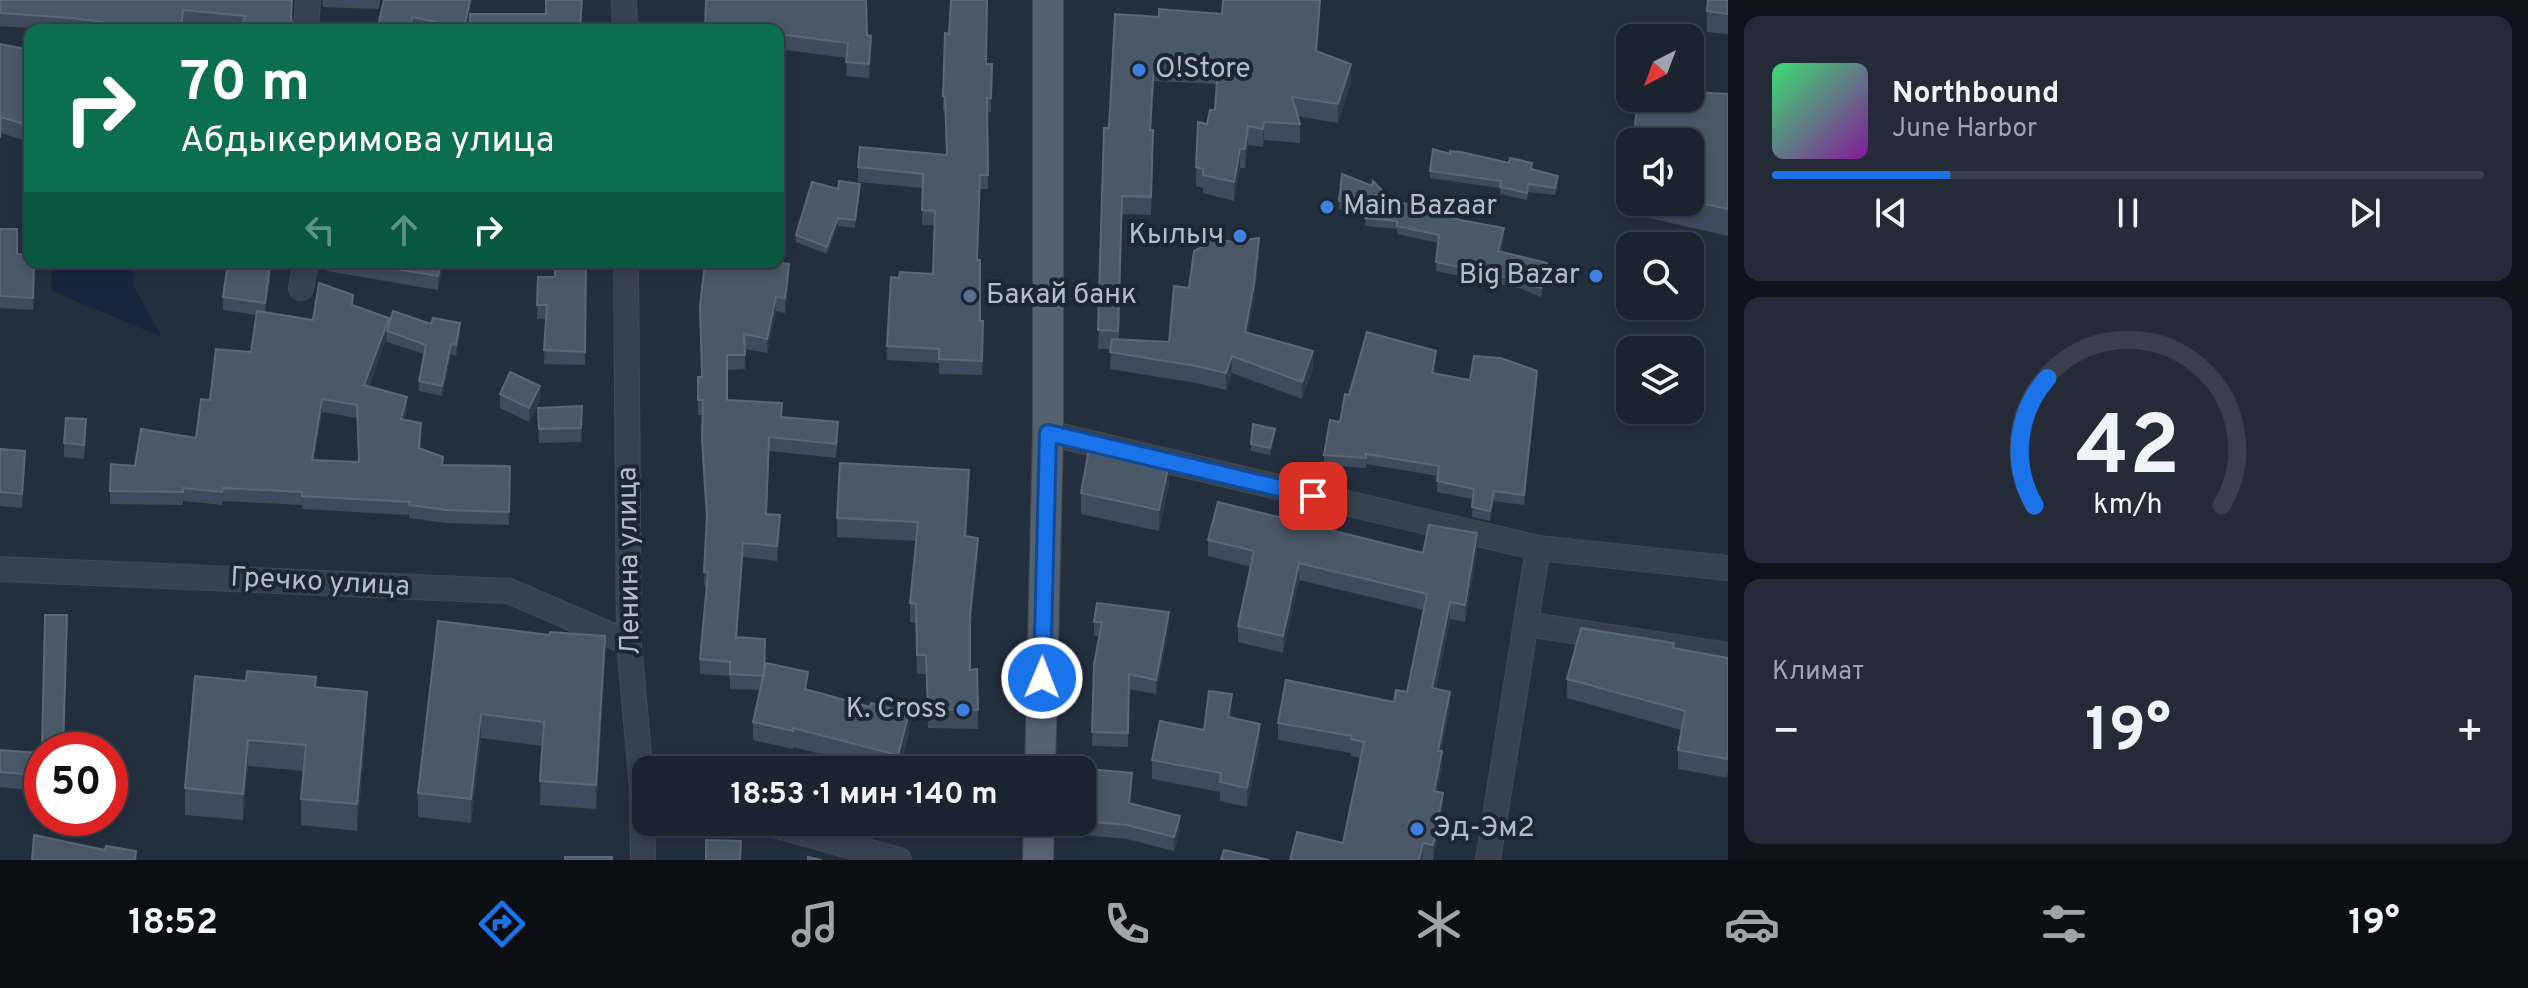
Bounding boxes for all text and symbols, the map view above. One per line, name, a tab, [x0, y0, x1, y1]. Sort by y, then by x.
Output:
north arrow	[1616, 24, 1704, 112]
map controls	[1616, 24, 1704, 424]
text: 70 m	[180, 50, 310, 120]
place label: O!Store	[1155, 52, 1251, 88]
icon: right	[48, 56, 152, 160]
marker: O!Store	[1130, 61, 1148, 79]
text: Northbound	[1892, 76, 2059, 113]
text: June Harbor	[1892, 113, 2037, 146]
text: Абдыкеримова улица	[180, 119, 554, 165]
button: sound	[1616, 128, 1704, 216]
place label: Main Bazaar	[1343, 189, 1497, 225]
icon: previous	[1869, 191, 1913, 235]
icon: pause	[2106, 191, 2150, 235]
icon: next	[2343, 191, 2387, 235]
marker: Main Bazaar	[1318, 198, 1336, 216]
icon: left	[298, 208, 342, 252]
icon: ahead	[382, 208, 426, 252]
icon: right	[466, 208, 510, 252]
place label: Кылыч	[1128, 218, 1224, 254]
marker: Кылыч	[1231, 227, 1249, 245]
button: search	[1616, 232, 1704, 320]
place label: Big Bazar	[1459, 258, 1580, 294]
marker: Big Bazar	[1587, 267, 1605, 285]
place label: Бакай банк	[986, 278, 1137, 314]
marker: Бакай банк	[961, 287, 979, 305]
button: layers	[1616, 336, 1704, 424]
text: 42	[2076, 399, 2180, 504]
pin	[1279, 462, 1347, 530]
street label: Ленина улица	[610, 466, 650, 656]
icon: arrive	[1291, 474, 1335, 518]
text: km/h	[2093, 488, 2163, 524]
street label: Гречко улица	[229, 560, 411, 606]
position arrow	[1000, 636, 1084, 720]
text: Климат	[1772, 656, 1864, 689]
place label: K. Cross	[846, 692, 947, 728]
text: 19°	[2085, 696, 2171, 772]
marker: K. Cross	[954, 701, 972, 719]
text: −	[1772, 706, 1800, 762]
text: +	[2456, 706, 2484, 762]
speed limit sign: 50	[24, 732, 128, 836]
text: 18:53 · 1 мин · 140 m	[730, 777, 998, 814]
place label: Эд-Эм2	[1433, 811, 1535, 847]
marker: Эд-Эм2	[1408, 820, 1426, 838]
icon: directions	[474, 896, 530, 952]
icon: music	[787, 896, 843, 952]
icon: phone	[1099, 896, 1155, 952]
icon: climate	[1411, 896, 1467, 952]
icon: car	[1724, 896, 1780, 952]
icon: filters	[2036, 896, 2092, 952]
text: 18:52	[128, 901, 218, 947]
text: 19°	[2348, 901, 2400, 947]

